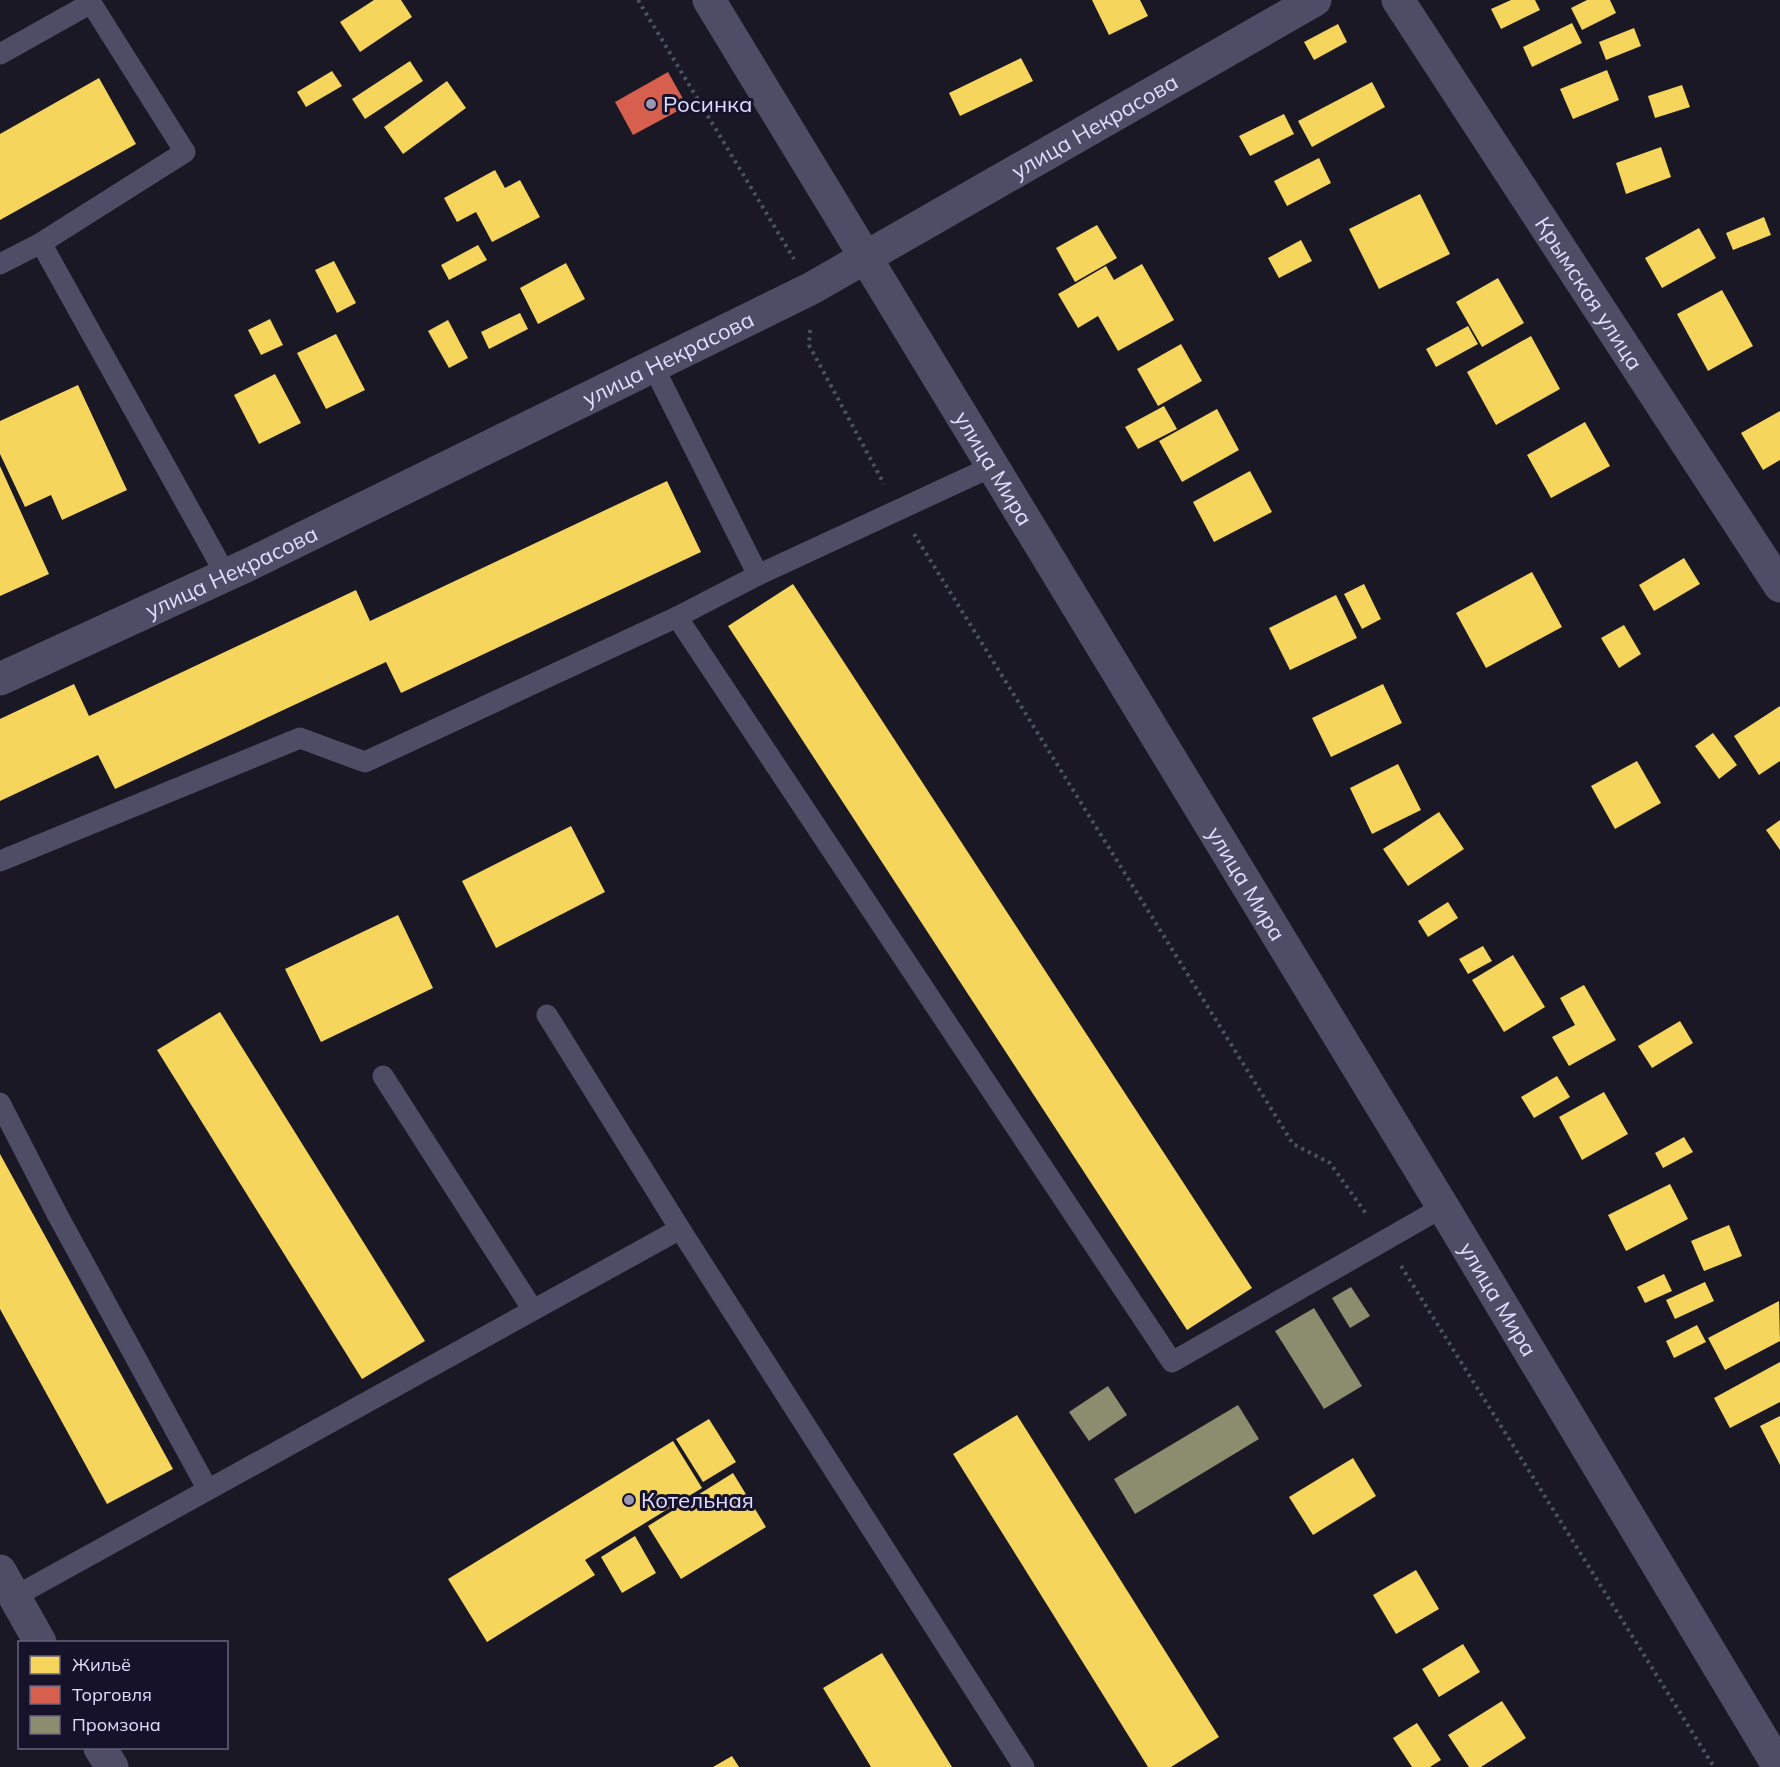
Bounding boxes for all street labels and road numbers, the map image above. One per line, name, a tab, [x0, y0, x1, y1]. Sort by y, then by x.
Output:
street label: улица Некрасова	[1006, 67, 1183, 185]
street label: Крымская улица	[1529, 211, 1649, 375]
street label: улица Некрасова	[578, 305, 758, 413]
street label: улица Мира	[948, 406, 1039, 530]
street label: улица Некрасова	[141, 519, 322, 624]
street label: улица Мира	[1201, 821, 1292, 946]
street label: улица Мира	[1453, 1237, 1543, 1361]

